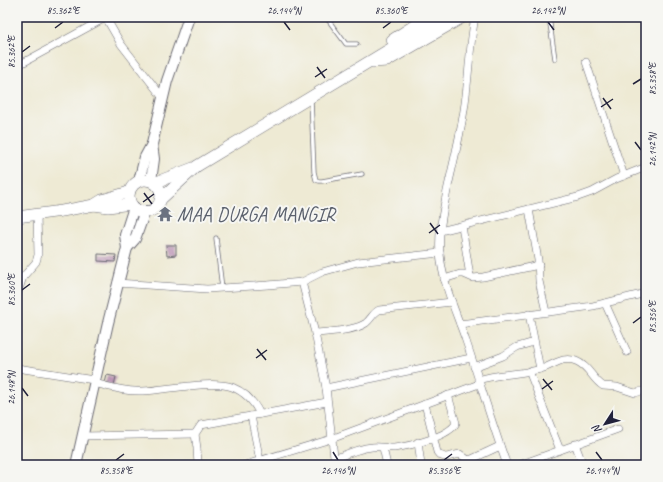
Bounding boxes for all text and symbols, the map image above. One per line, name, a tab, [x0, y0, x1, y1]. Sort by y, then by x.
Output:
text: 85.362°E	[47, 4, 81, 17]
text: 26.144°N	[267, 4, 303, 17]
text: 85.360°E	[375, 4, 409, 17]
text: 26.142°N	[531, 4, 567, 17]
text: 85.362°E	[5, 34, 18, 68]
text: 85.358°E	[646, 61, 659, 95]
text: 26.142°N	[646, 131, 659, 167]
place label: MAA DURGA MANGIR	[177, 202, 337, 227]
temple icon: MAA DURGA MANGIR	[156, 205, 174, 223]
text: 85.360°E	[5, 272, 18, 306]
text: 85.356°E	[646, 299, 659, 333]
text: 26.148°N	[5, 369, 18, 405]
north arrow	[585, 404, 625, 444]
text: N	[588, 421, 605, 437]
text: 85.358°E	[100, 464, 134, 477]
text: 26.146°N	[321, 464, 357, 477]
text: 85.356°E	[428, 464, 462, 477]
text: 26.144°N	[585, 464, 621, 477]

